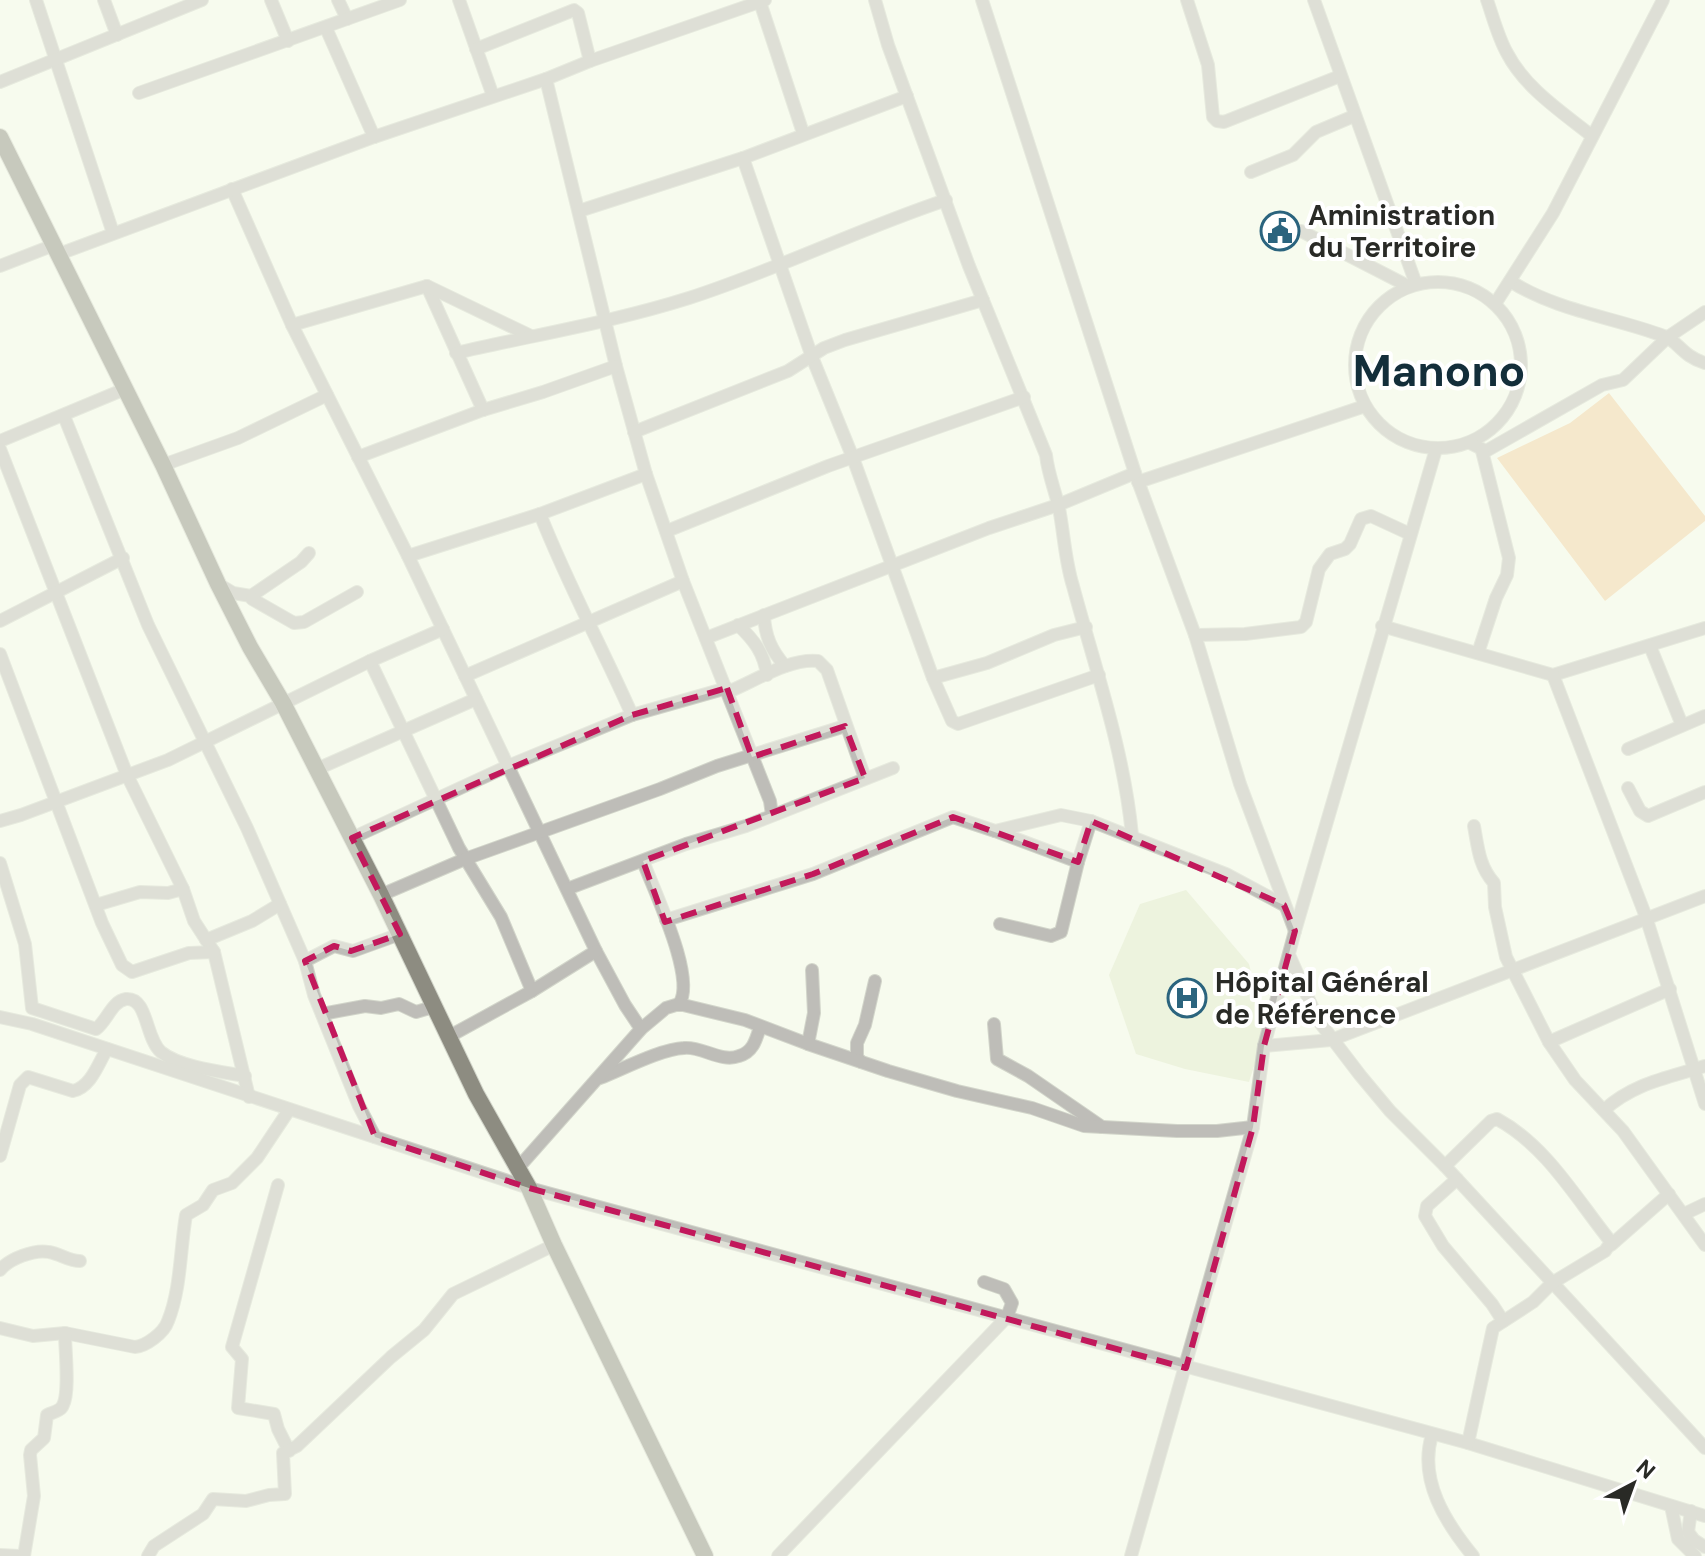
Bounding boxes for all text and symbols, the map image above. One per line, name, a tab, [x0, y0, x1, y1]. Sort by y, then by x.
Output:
place label: Aministration du Territoire	[1308, 197, 1495, 266]
public building icon: Aministration du Territoire	[1259, 210, 1301, 252]
district label: Manono	[1353, 342, 1525, 400]
place label: Hôpital Général de Référence	[1215, 964, 1429, 1033]
hospital icon: Hôpital Général de Référence	[1166, 977, 1208, 1019]
north arrow	[1593, 1444, 1673, 1524]
text: N	[1630, 1453, 1661, 1485]

